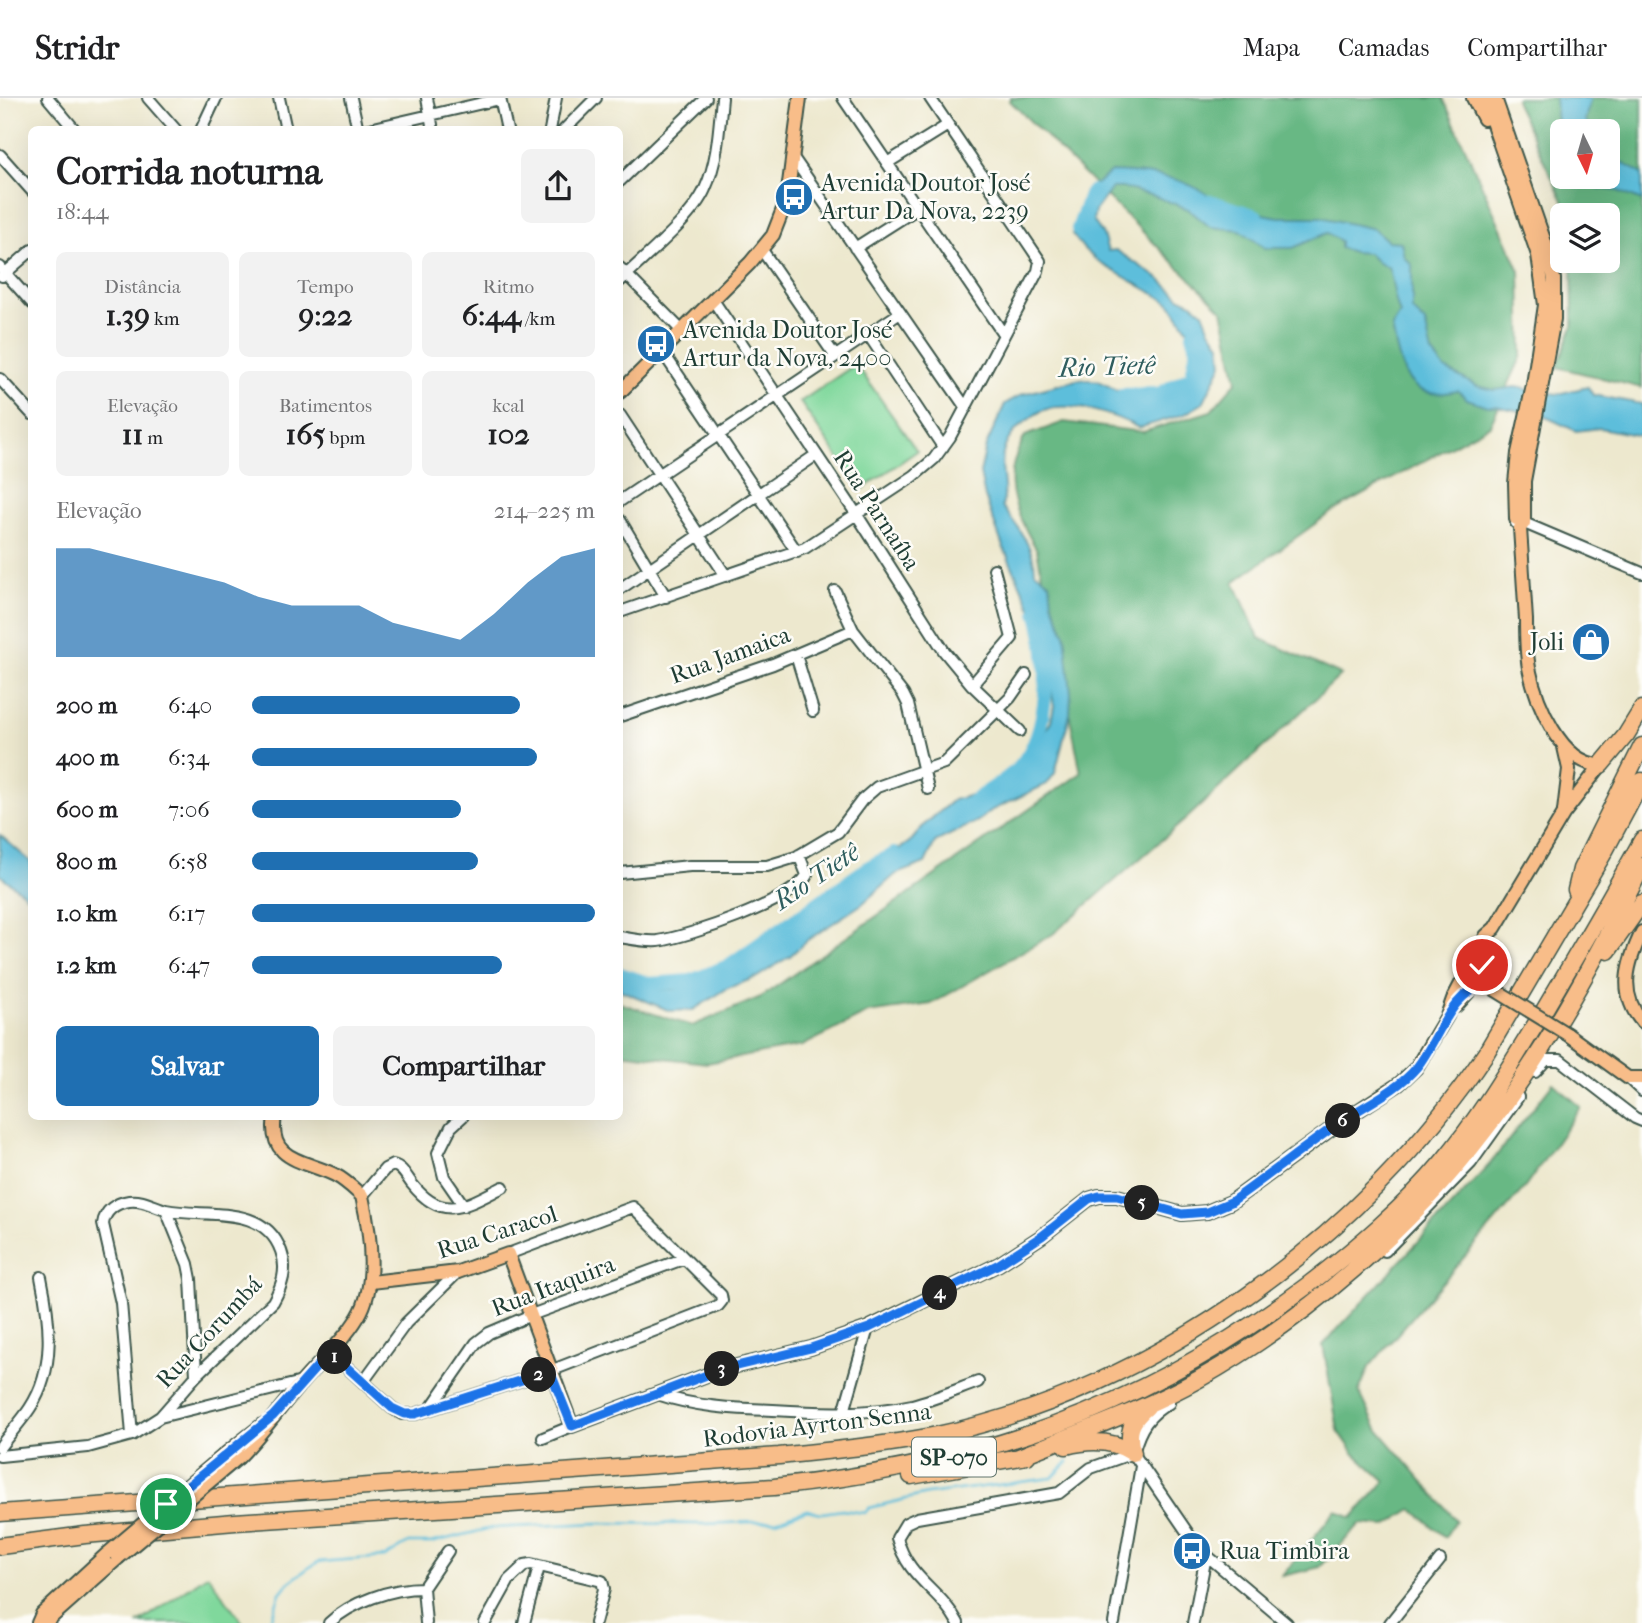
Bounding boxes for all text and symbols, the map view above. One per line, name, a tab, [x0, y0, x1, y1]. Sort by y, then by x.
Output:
text: Stridr	[35, 29, 119, 68]
text: Mapa	[1243, 34, 1300, 62]
text: Camadas	[1338, 34, 1429, 62]
text: Compartilhar	[1467, 34, 1607, 62]
north arrow	[1550, 119, 1620, 189]
map controls	[1550, 119, 1620, 273]
text: Corrida noturna	[56, 149, 322, 194]
button: share	[521, 149, 595, 223]
place label: Avenida Doutor José Artur Da Nova, 2239	[820, 169, 1031, 225]
bus stop icon: Avenida Doutor José Artur Da Nova, 2239	[773, 176, 815, 218]
text: 18:44	[56, 198, 109, 225]
button: layers	[1550, 203, 1620, 273]
text: Distância	[104, 276, 181, 298]
text: Tempo	[297, 276, 354, 298]
text: Ritmo	[483, 276, 534, 298]
text: 1.39	[105, 298, 150, 333]
text: 9:22	[299, 298, 352, 333]
text: 6:44	[462, 298, 521, 333]
text: km	[150, 308, 180, 330]
text: /km	[521, 308, 555, 330]
place label: Avenida Doutor José Artur da Nova, 2400	[682, 316, 893, 372]
bus stop icon: Avenida Doutor José Artur da Nova, 2400	[635, 323, 677, 365]
water label: Rio Tietê	[1056, 349, 1157, 384]
text: Elevação	[107, 395, 178, 417]
text: Batimentos	[279, 395, 372, 417]
text: kcal	[493, 395, 524, 417]
text: 11	[122, 417, 143, 452]
text: 165	[286, 417, 325, 452]
text: 102	[487, 417, 530, 452]
text: m	[143, 427, 163, 449]
text: bpm	[325, 427, 365, 449]
street label: Rua Parnaíba	[828, 444, 927, 576]
text: Elevação	[56, 497, 142, 524]
text: 214–225 m	[494, 497, 595, 524]
street label: Rua Jamaica	[666, 620, 795, 690]
shop icon: Joli	[1570, 621, 1612, 663]
place label: Joli	[1528, 628, 1564, 656]
text: 200 m	[56, 692, 117, 719]
text: 6:40	[168, 692, 212, 719]
text: 400 m	[56, 744, 119, 771]
text: 6:34	[168, 744, 209, 771]
text: 600 m	[56, 796, 118, 823]
text: 7:06	[168, 796, 210, 823]
water label: Rio Tietê	[766, 836, 866, 917]
text: 800 m	[56, 848, 117, 875]
text: 6:58	[168, 848, 208, 875]
text: 1.0 km	[56, 900, 117, 927]
text: 6:17	[168, 900, 205, 927]
pin	[1452, 935, 1512, 995]
icon: check	[1463, 946, 1501, 984]
text: 1.2 km	[56, 952, 116, 979]
text: 6:47	[168, 952, 210, 979]
button: Salvar	[56, 1026, 319, 1106]
button: Compartilhar	[333, 1026, 595, 1106]
pin: 6	[1326, 1104, 1360, 1138]
text: 6	[1337, 1109, 1348, 1131]
pin: 5	[1124, 1186, 1160, 1220]
text: 5	[1137, 1191, 1146, 1213]
street label: Rua Caracol	[433, 1199, 561, 1265]
street label: Rua Itaquira	[487, 1249, 620, 1322]
street label: Rua Corumbá	[150, 1270, 268, 1394]
pin: 4	[922, 1276, 958, 1310]
text: 4	[934, 1281, 945, 1303]
pin: 1	[318, 1340, 352, 1374]
text: 1	[331, 1345, 338, 1367]
pin: 3	[704, 1352, 740, 1386]
text: 3	[718, 1357, 725, 1379]
pin: 2	[522, 1358, 556, 1392]
text: 2	[534, 1363, 543, 1385]
street label: Rodovia Ayrton Senna	[701, 1397, 934, 1453]
road number: SP-070	[912, 1438, 996, 1476]
pin	[136, 1474, 196, 1534]
icon: arrive	[147, 1485, 185, 1523]
bus stop icon: Rua Timbira	[1171, 1530, 1213, 1572]
place label: Rua Timbira	[1219, 1537, 1350, 1565]

